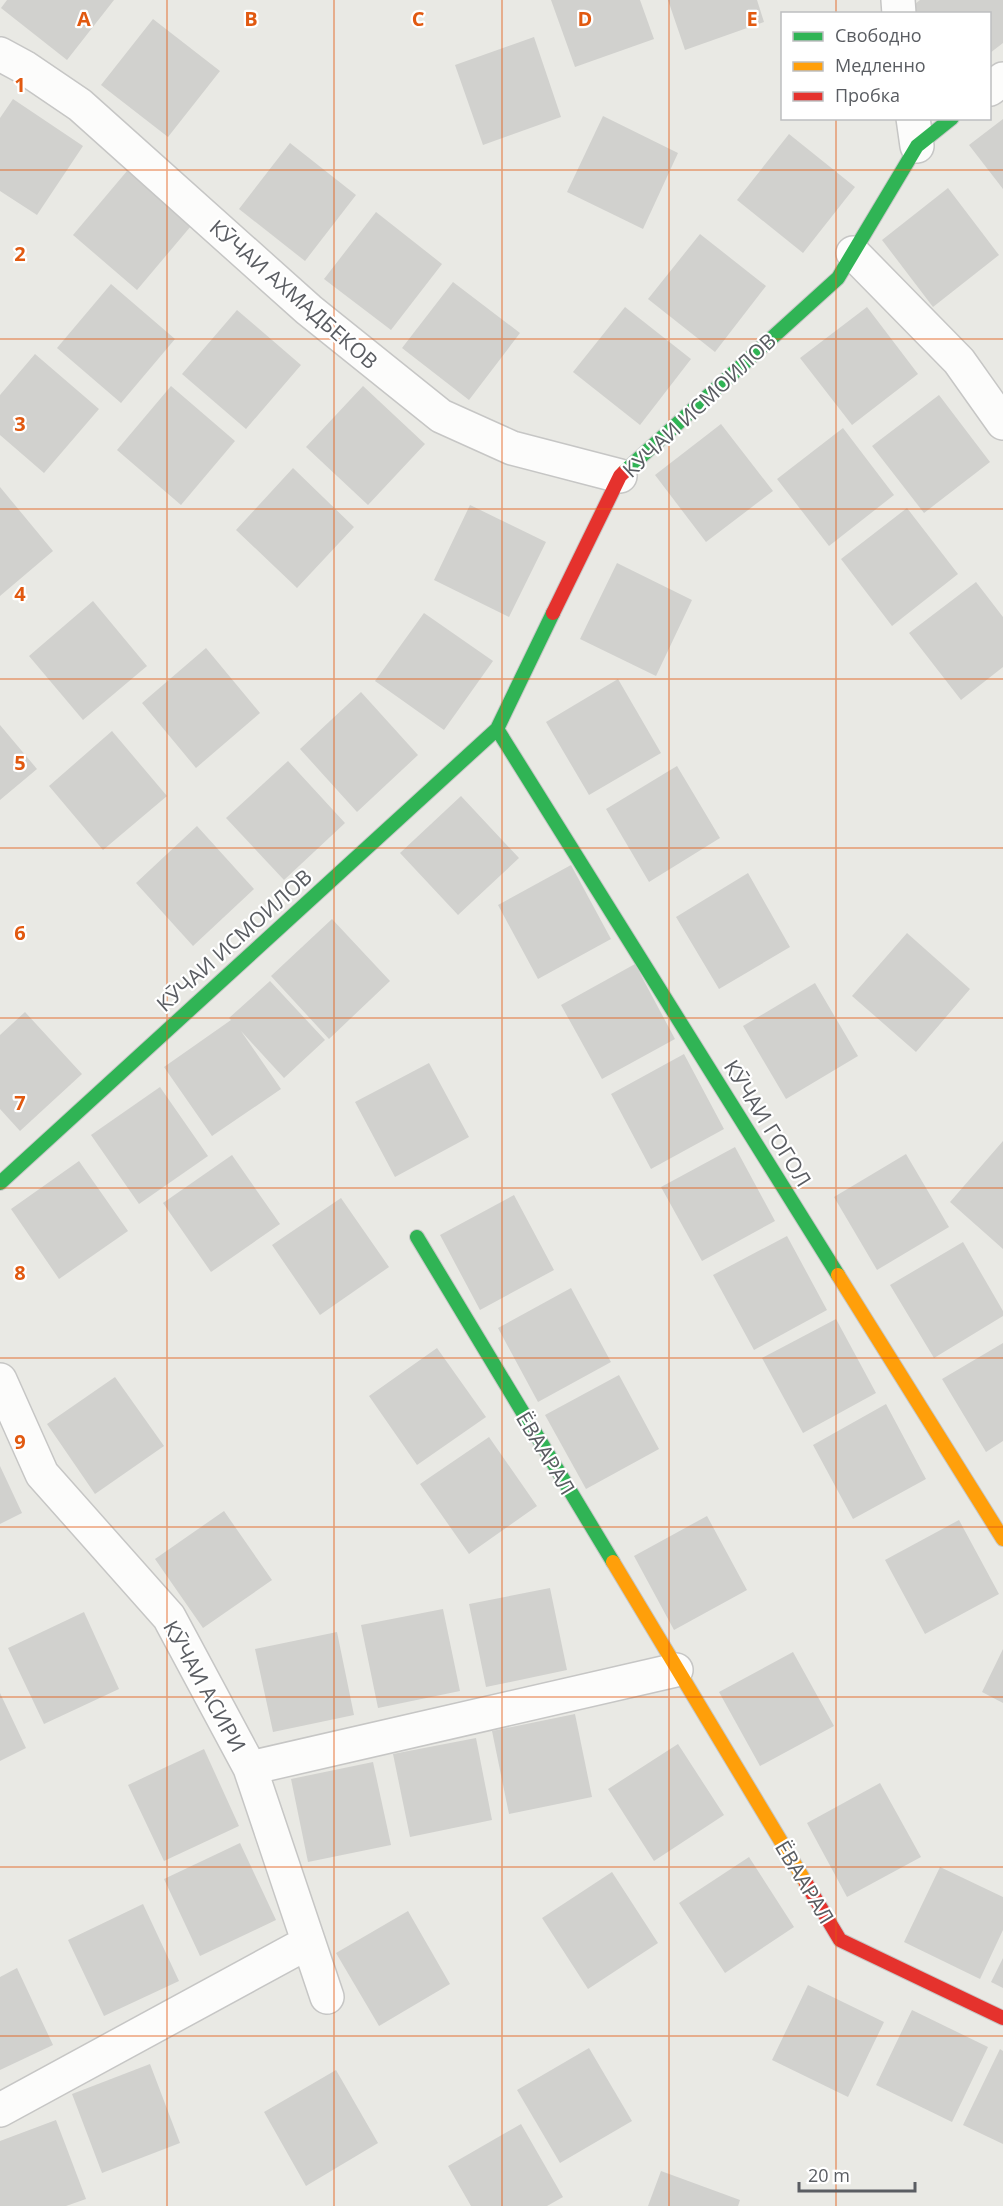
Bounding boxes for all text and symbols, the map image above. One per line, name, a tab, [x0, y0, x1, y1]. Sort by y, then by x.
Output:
text: A	[77, 5, 91, 32]
text: B	[244, 5, 258, 32]
text: C	[412, 5, 425, 32]
text: D	[578, 5, 592, 32]
text: E	[746, 5, 758, 32]
legend	[781, 12, 991, 120]
text: Свободно	[835, 23, 922, 47]
text: Медленно	[835, 53, 926, 77]
text: 1	[14, 71, 26, 98]
text: Пробка	[835, 83, 900, 107]
street label: КӮЧАИ АХМАДБЕКОВ	[204, 213, 384, 375]
text: 2	[14, 240, 26, 267]
street label: КУЧАИ ИСМОИЛОВ	[616, 327, 782, 483]
text: 3	[14, 410, 26, 437]
text: 4	[14, 580, 26, 607]
text: 5	[14, 749, 26, 776]
street label: КӮЧАИ ИСМОИЛОВ	[150, 863, 318, 1017]
text: 6	[14, 919, 26, 946]
street label: КӮЧАИ ГОГОЛ	[718, 1054, 818, 1192]
text: 7	[14, 1089, 26, 1116]
text: 8	[14, 1259, 26, 1286]
street label: ЁВААРАЛ	[510, 1406, 582, 1500]
text: 9	[14, 1428, 26, 1455]
street label: КӮЧАИ АСИРИ	[157, 1615, 253, 1757]
street label: ЁВААРАЛ	[769, 1835, 841, 1929]
scale bar	[799, 2155, 914, 2193]
text: 20 m	[808, 2163, 850, 2187]

